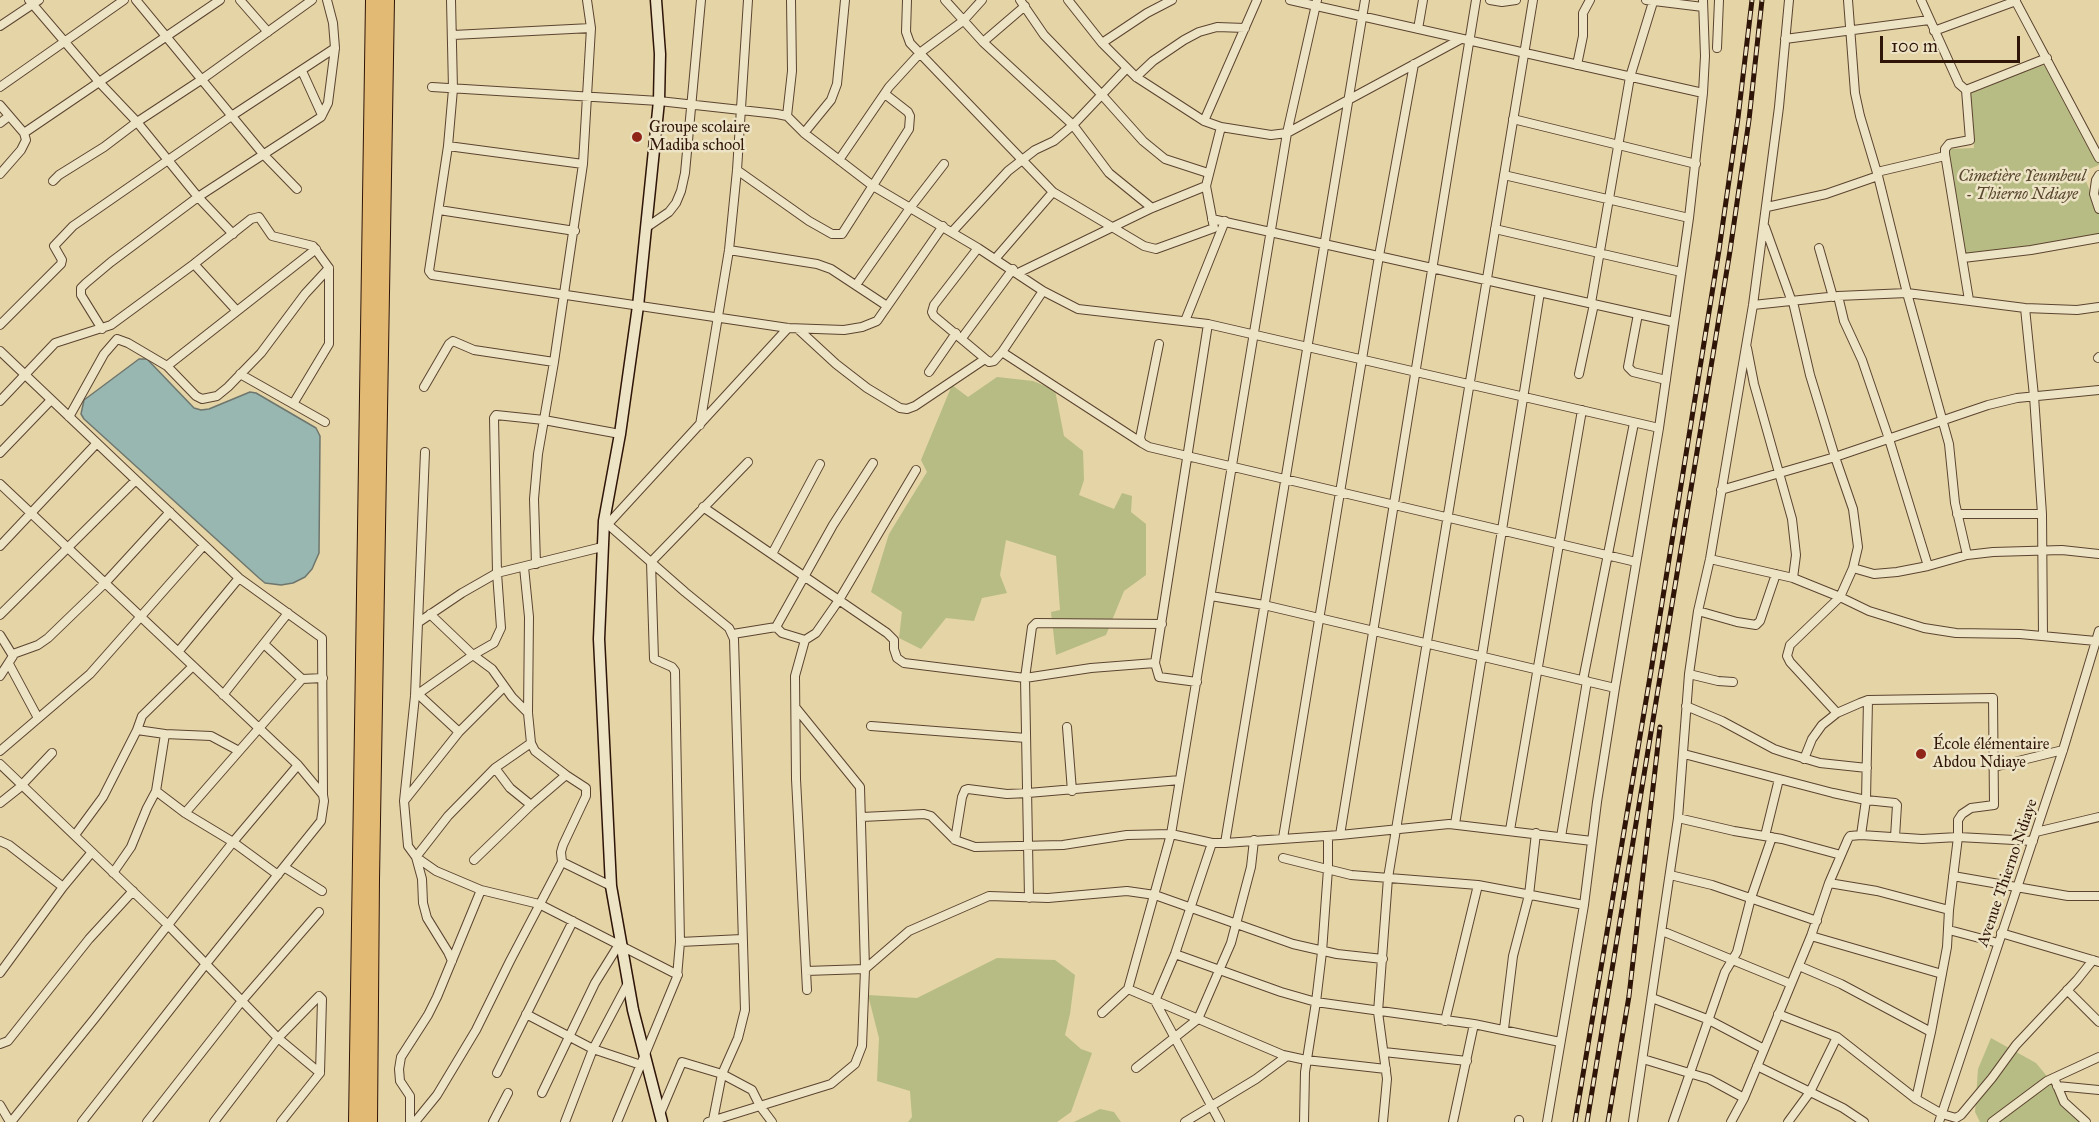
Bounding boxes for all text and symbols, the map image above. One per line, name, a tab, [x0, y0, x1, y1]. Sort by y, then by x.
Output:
scale bar	[1883, 24, 2022, 62]
text: 100 m	[1891, 35, 1938, 57]
place label: Groupe scolaire Madiba school	[649, 118, 750, 156]
marker: Groupe scolaire Madiba school	[630, 130, 644, 144]
park label: Cimetière Yeumbeul - Thierno Ndiaye	[1958, 167, 2086, 205]
place label: École élémentaire Abdou Ndiaye	[1933, 735, 2049, 773]
marker: École élémentaire Abdou Ndiaye	[1914, 747, 1928, 761]
street label: Avenue Thierno Ndiaye	[1974, 797, 2042, 949]

